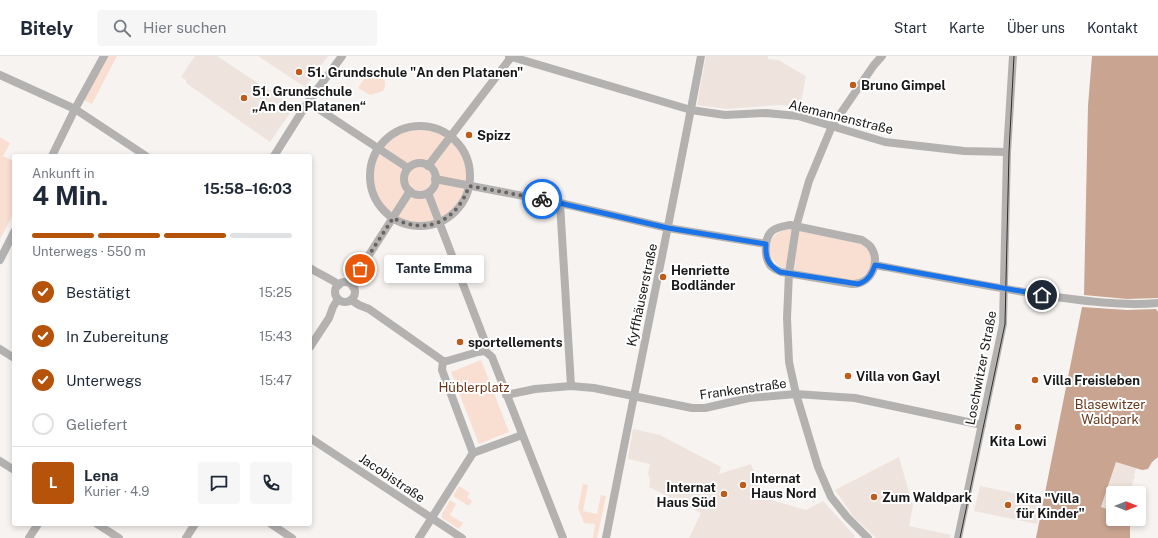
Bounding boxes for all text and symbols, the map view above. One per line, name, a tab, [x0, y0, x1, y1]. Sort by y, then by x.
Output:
search box	[97, 10, 377, 46]
text: Bitely	[20, 17, 73, 39]
icon: search	[111, 17, 133, 39]
text: Hier suchen	[143, 19, 226, 36]
text: Start	[894, 20, 927, 36]
text: Karte	[949, 20, 985, 36]
text: Über uns	[1007, 20, 1065, 36]
text: Kontakt	[1087, 20, 1138, 36]
place label: 51. Grundschule "An den Platanen"	[307, 65, 523, 80]
marker: 51. Grundschule "An den Platanen"	[294, 67, 304, 77]
place label: Bruno Gimpel	[861, 78, 946, 93]
marker: Bruno Gimpel	[848, 80, 858, 90]
place label: 51. Grundschule „An den Platanen“	[252, 84, 366, 114]
marker: 51. Grundschule „An den Platanen“	[239, 93, 249, 103]
street label: Alemannenstraße	[787, 97, 895, 137]
place label: Spizz	[477, 128, 511, 143]
marker: Spizz	[464, 130, 474, 140]
text: Ankunft in	[32, 166, 95, 181]
courier	[522, 179, 562, 219]
text: 4 Min.	[32, 180, 108, 211]
text: 15:58–16:03	[203, 180, 292, 197]
icon: bike	[531, 188, 553, 210]
street label: Kyffhäuserstraße	[624, 242, 660, 348]
text: Unterwegs · 550 m	[32, 244, 146, 259]
pin	[343, 252, 377, 286]
callout: Tante Emma	[384, 255, 484, 283]
icon: bag	[349, 258, 371, 280]
text: Tante Emma	[396, 261, 472, 276]
place label: Henriette Bodländer	[671, 263, 736, 293]
marker: Henriette Bodländer	[658, 272, 668, 282]
pin	[1025, 278, 1059, 312]
icon: check	[32, 281, 54, 303]
text: Bestätigt	[66, 284, 130, 301]
icon: home	[1031, 284, 1053, 306]
text: 15:25	[259, 285, 292, 300]
street label: Loschwitzer Straße	[963, 310, 999, 426]
icon: check	[32, 325, 54, 347]
text: In Zubereitung	[66, 328, 169, 345]
text: 15:43	[259, 329, 292, 344]
place label: sportellements	[468, 335, 563, 350]
marker: sportellements	[455, 337, 465, 347]
icon: check	[32, 369, 54, 391]
place label: Villa von Gayl	[856, 369, 940, 384]
marker: Villa von Gayl	[843, 371, 853, 381]
text: Unterwegs	[66, 372, 142, 389]
text: 15:47	[260, 373, 292, 388]
place label: Villa Freisleben	[1043, 373, 1140, 388]
street label: Frankenstraße	[699, 375, 787, 403]
marker: Villa Freisleben	[1030, 375, 1040, 385]
park label: Hüblerplatz	[438, 380, 510, 395]
park label: Blasewitzer Waldpark	[1075, 397, 1145, 427]
text: Geliefert	[66, 416, 128, 433]
marker: Kita Lowi	[1013, 422, 1023, 432]
place label: Kita Lowi	[990, 434, 1046, 449]
street label: Jacobistraße	[356, 450, 428, 506]
button: chat	[198, 462, 240, 504]
button: phone	[250, 462, 292, 504]
text: Lena	[84, 467, 119, 484]
place label: Internat Haus Nord	[751, 471, 817, 501]
text: L	[49, 474, 57, 491]
place label: Internat Haus Süd	[657, 480, 716, 510]
marker: Internat Haus Nord	[738, 480, 748, 490]
text: Kurier · 4.9	[84, 484, 149, 499]
north arrow	[1106, 486, 1146, 526]
map controls	[1106, 486, 1146, 526]
marker: Internat Haus Süd	[719, 489, 729, 499]
place label: Zum Waldpark	[882, 490, 972, 505]
place label: Kita "Villa für Kinder"	[1016, 491, 1085, 521]
marker: Zum Waldpark	[869, 492, 879, 502]
marker: Kita "Villa für Kinder"	[1003, 500, 1013, 510]

